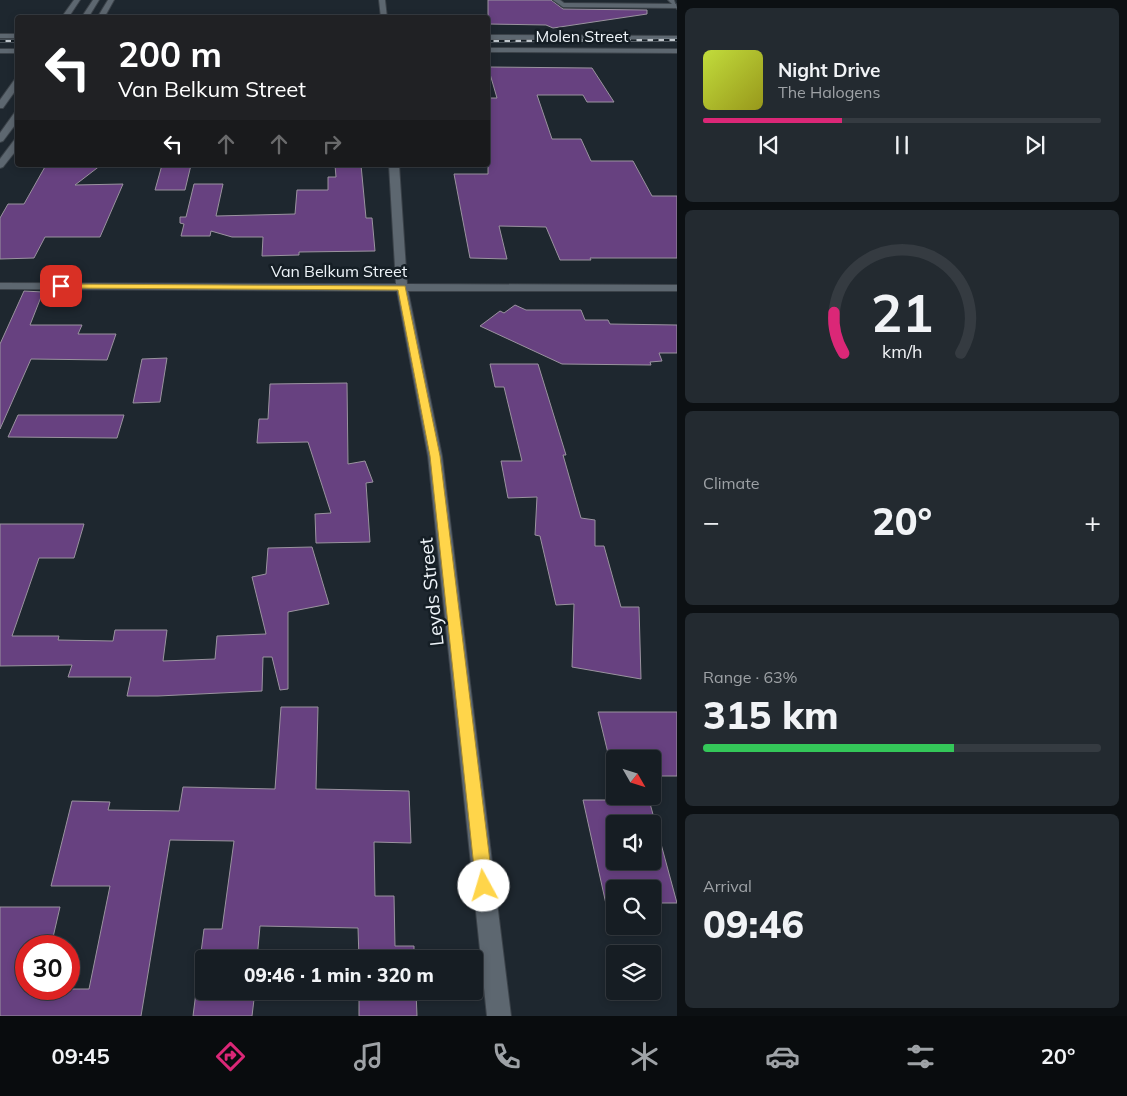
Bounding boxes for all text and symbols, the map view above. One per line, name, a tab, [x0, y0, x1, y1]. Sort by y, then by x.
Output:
street label: Molen Street	[535, 26, 629, 46]
text: 200 m	[118, 32, 222, 76]
icon: left	[35, 35, 100, 100]
text: Night Drive	[778, 58, 880, 82]
text: Van Belkum Street	[118, 75, 306, 103]
text: The Halogens	[778, 82, 880, 102]
icon: left	[159, 130, 187, 158]
icon: ahead	[212, 130, 240, 158]
icon: ahead	[265, 130, 293, 158]
icon: right	[318, 130, 346, 158]
icon: previous	[755, 131, 783, 159]
icon: pause	[888, 131, 916, 159]
icon: next	[1021, 131, 1049, 159]
street label: Van Belkum Street	[271, 261, 408, 281]
pin	[40, 265, 82, 307]
icon: arrive	[47, 272, 75, 300]
text: 21	[871, 280, 933, 345]
text: km/h	[882, 340, 922, 362]
text: Climate	[703, 473, 759, 493]
text: 20°	[872, 497, 932, 545]
text: −	[703, 504, 720, 539]
text: +	[1084, 504, 1101, 539]
street label: Leyds Street	[413, 536, 449, 647]
text: Range · 63%	[703, 667, 798, 687]
text: 315 km	[703, 691, 839, 739]
north arrow	[606, 750, 661, 805]
map controls	[606, 750, 661, 1000]
button: sound	[606, 815, 661, 870]
position arrow	[457, 859, 509, 911]
text: Arrival	[703, 876, 752, 896]
button: search	[606, 880, 661, 935]
text: 09:46	[703, 900, 804, 948]
speed limit sign: 30	[15, 935, 80, 1000]
button: layers	[606, 945, 661, 1000]
text: 09:46 · 1 min · 320 m	[244, 963, 434, 987]
icon: directions	[213, 1039, 248, 1074]
icon: music	[351, 1039, 386, 1074]
icon: phone	[489, 1039, 524, 1074]
icon: climate	[627, 1039, 662, 1074]
icon: car	[765, 1039, 800, 1074]
icon: filters	[903, 1039, 938, 1074]
text: 09:45	[51, 1042, 110, 1070]
text: 20°	[1041, 1042, 1075, 1070]

